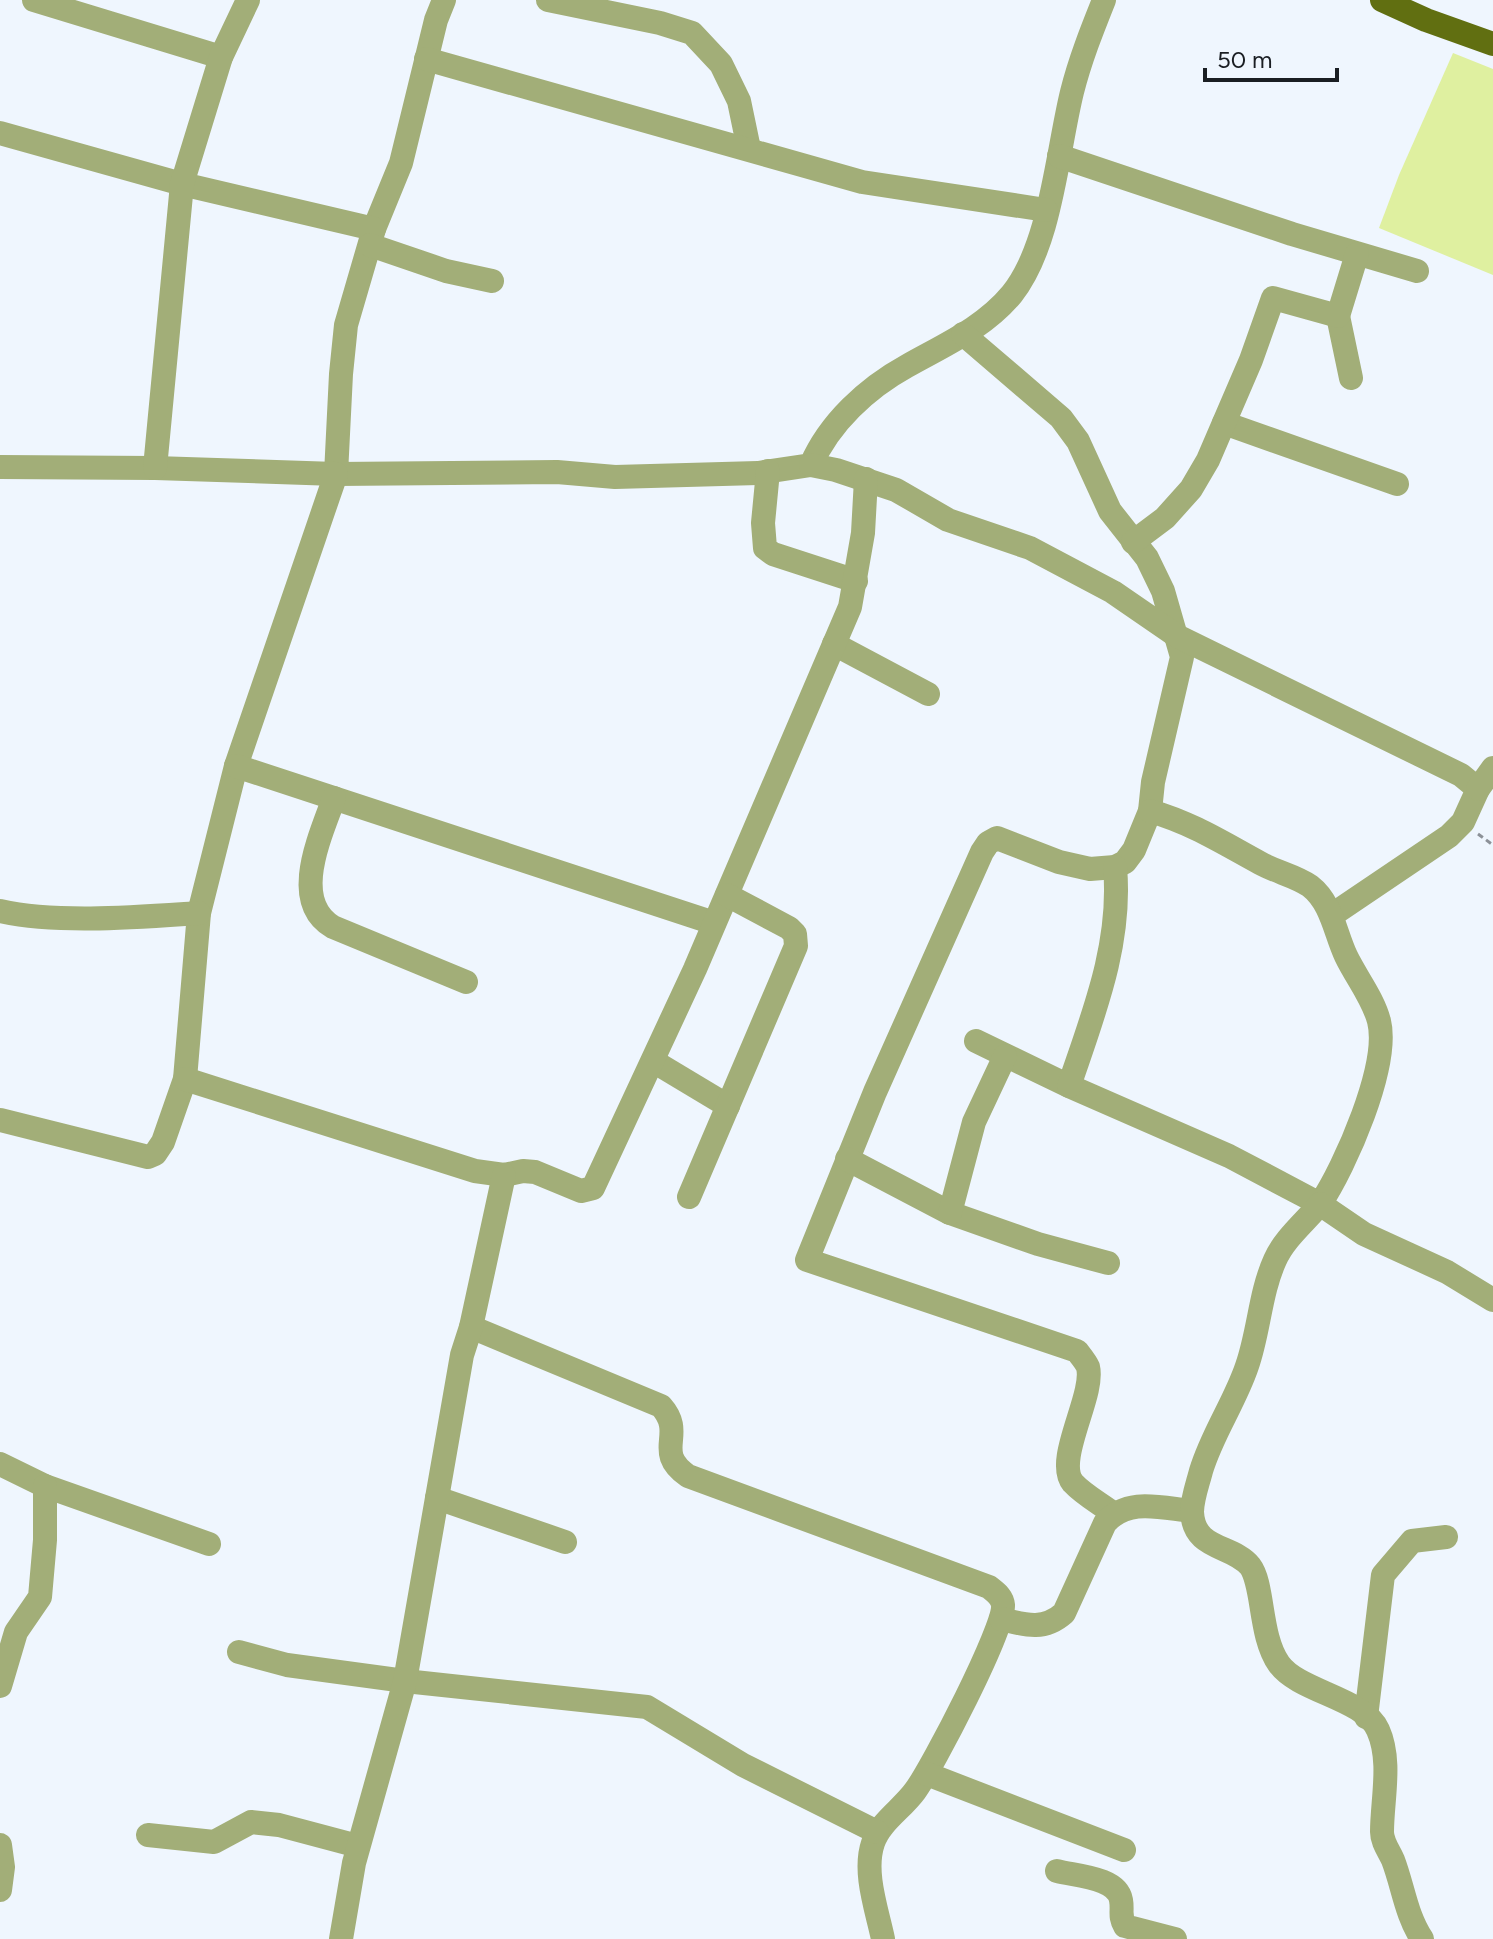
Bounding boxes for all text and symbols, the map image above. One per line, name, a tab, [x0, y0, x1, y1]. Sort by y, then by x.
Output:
scale bar	[1205, 32, 1337, 82]
text: 50 m	[1217, 45, 1273, 74]

